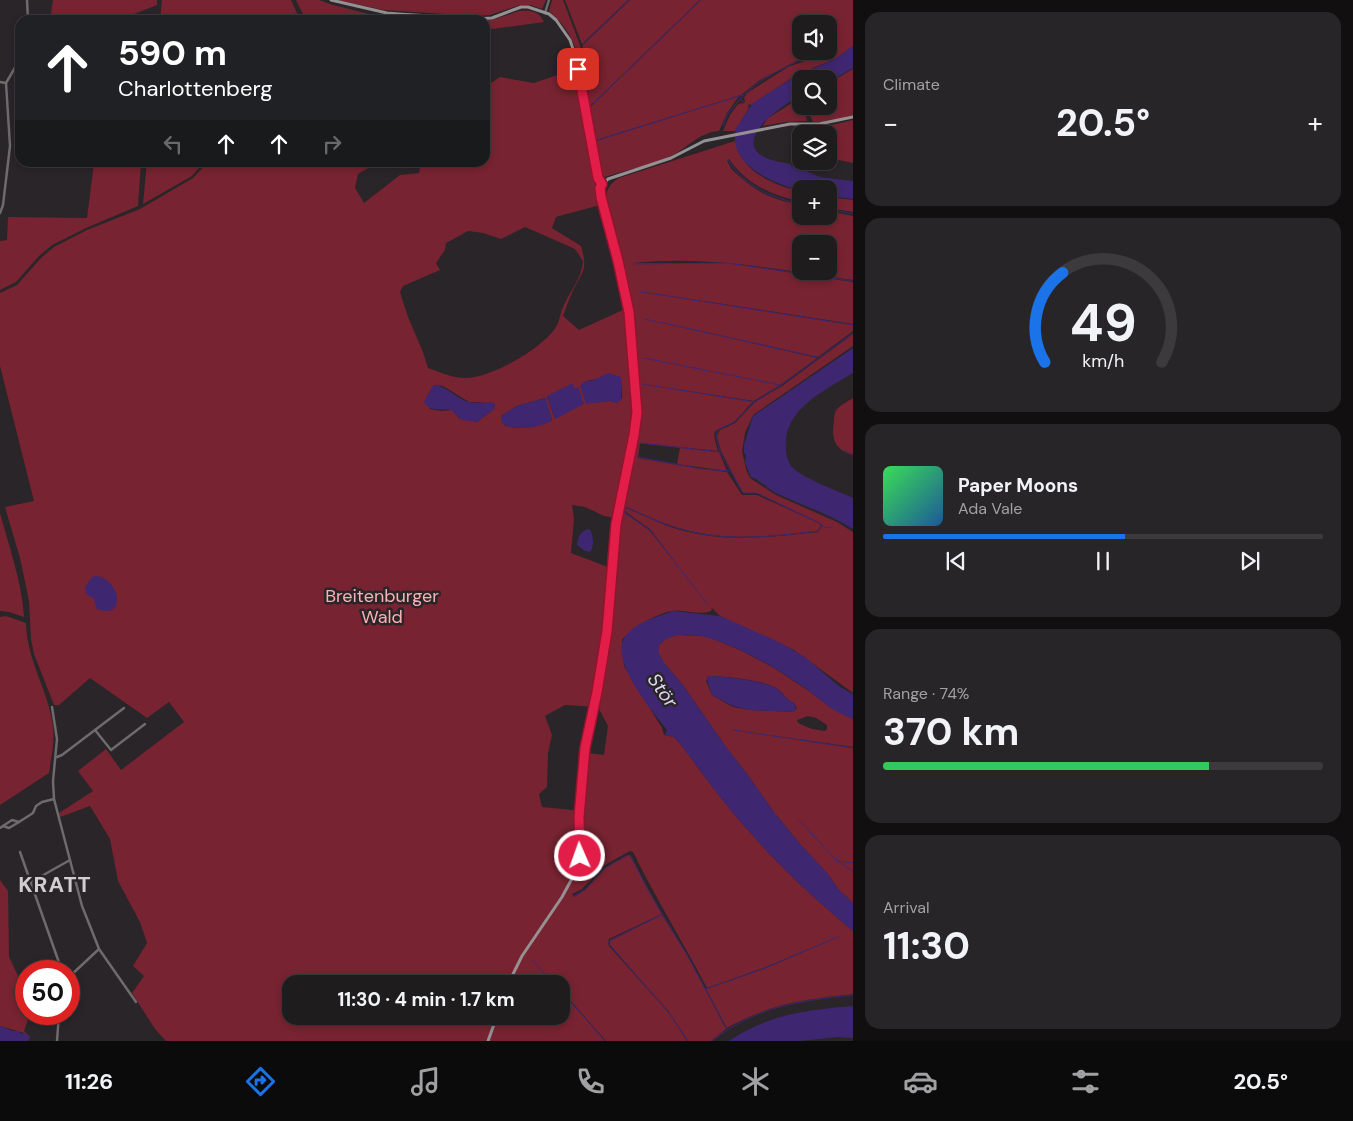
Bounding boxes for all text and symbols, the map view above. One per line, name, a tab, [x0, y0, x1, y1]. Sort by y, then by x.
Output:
map controls	[792, 15, 837, 280]
button: sound	[792, 15, 837, 60]
text: 590 m	[118, 30, 227, 76]
icon: ahead	[35, 35, 100, 100]
pin	[557, 48, 599, 90]
icon: arrive	[564, 55, 592, 83]
button: search	[792, 70, 837, 115]
text: Charlottenberg	[118, 74, 273, 103]
text: Climate	[883, 74, 940, 95]
text: 20.5°	[1056, 98, 1150, 148]
text: −	[883, 105, 898, 142]
text: +	[1308, 105, 1323, 142]
button: layers	[792, 125, 837, 170]
icon: left	[159, 130, 187, 158]
icon: ahead	[212, 130, 240, 158]
icon: ahead	[265, 130, 293, 158]
icon: right	[318, 130, 346, 158]
button: +	[792, 180, 837, 225]
button: −	[792, 235, 837, 280]
text: 49	[1070, 289, 1136, 357]
text: km/h	[1082, 349, 1124, 373]
text: Paper Moons	[958, 473, 1078, 498]
text: Ada Vale	[958, 498, 1022, 519]
icon: previous	[942, 547, 970, 575]
icon: pause	[1089, 547, 1117, 575]
icon: next	[1236, 547, 1264, 575]
park label: Breitenburger Wald	[325, 584, 439, 629]
water label: Stör	[642, 668, 684, 713]
text: Range · 74%	[883, 683, 969, 704]
text: 370 km	[883, 707, 1019, 757]
position arrow	[553, 829, 605, 881]
district label: KRATT	[18, 870, 92, 899]
text: Arrival	[883, 897, 930, 918]
text: 11:30	[883, 921, 970, 971]
speed limit sign: 50	[15, 960, 80, 1025]
text: 11:30 · 4 min · 1.7 km	[337, 987, 515, 1012]
icon: directions	[243, 1064, 278, 1099]
icon: music	[408, 1064, 443, 1099]
icon: phone	[573, 1064, 608, 1099]
icon: climate	[738, 1064, 773, 1099]
icon: car	[903, 1064, 938, 1099]
icon: filters	[1068, 1064, 1103, 1099]
text: 11:26	[65, 1067, 113, 1096]
text: 20.5°	[1233, 1067, 1288, 1096]

